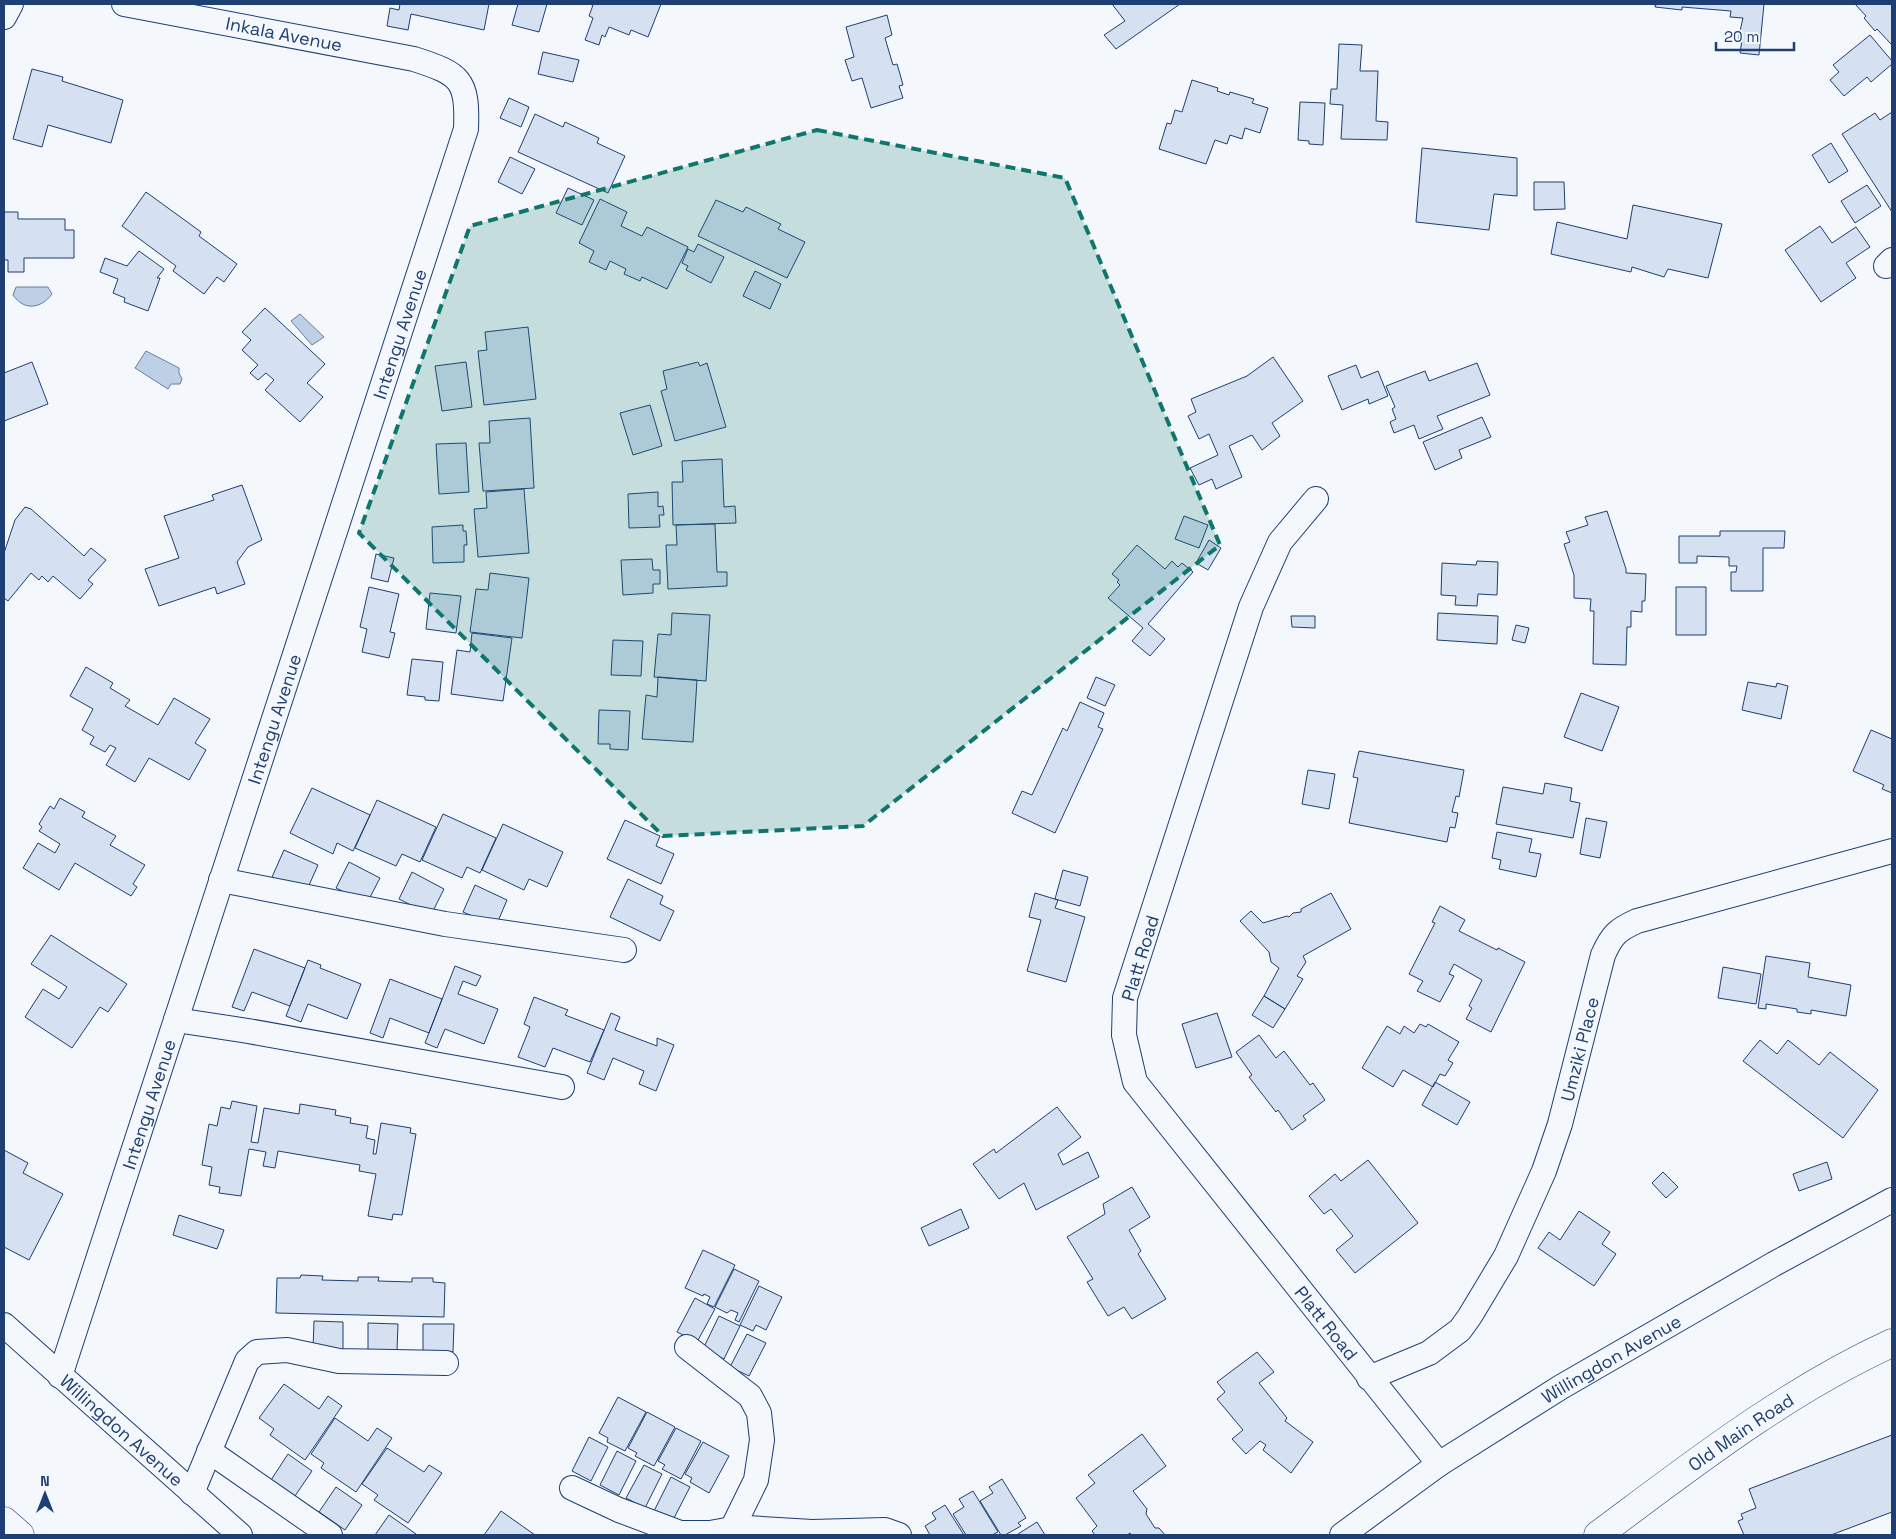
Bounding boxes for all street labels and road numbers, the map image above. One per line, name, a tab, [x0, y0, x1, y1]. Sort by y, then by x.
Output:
street label: Inkala Avenue	[224, 11, 344, 57]
street label: Intengu Avenue	[367, 266, 431, 402]
street label: Intengu Avenue	[242, 651, 306, 787]
street label: Platt Road	[1116, 912, 1164, 1004]
street label: Umziki Place	[1555, 994, 1603, 1104]
street label: Intengu Avenue	[117, 1036, 180, 1172]
street label: Platt Road	[1290, 1281, 1363, 1365]
street label: Willingdon Avenue	[1537, 1309, 1685, 1408]
street label: Willingdon Avenue	[55, 1369, 189, 1491]
street label: Old Main Road	[1683, 1388, 1798, 1476]

